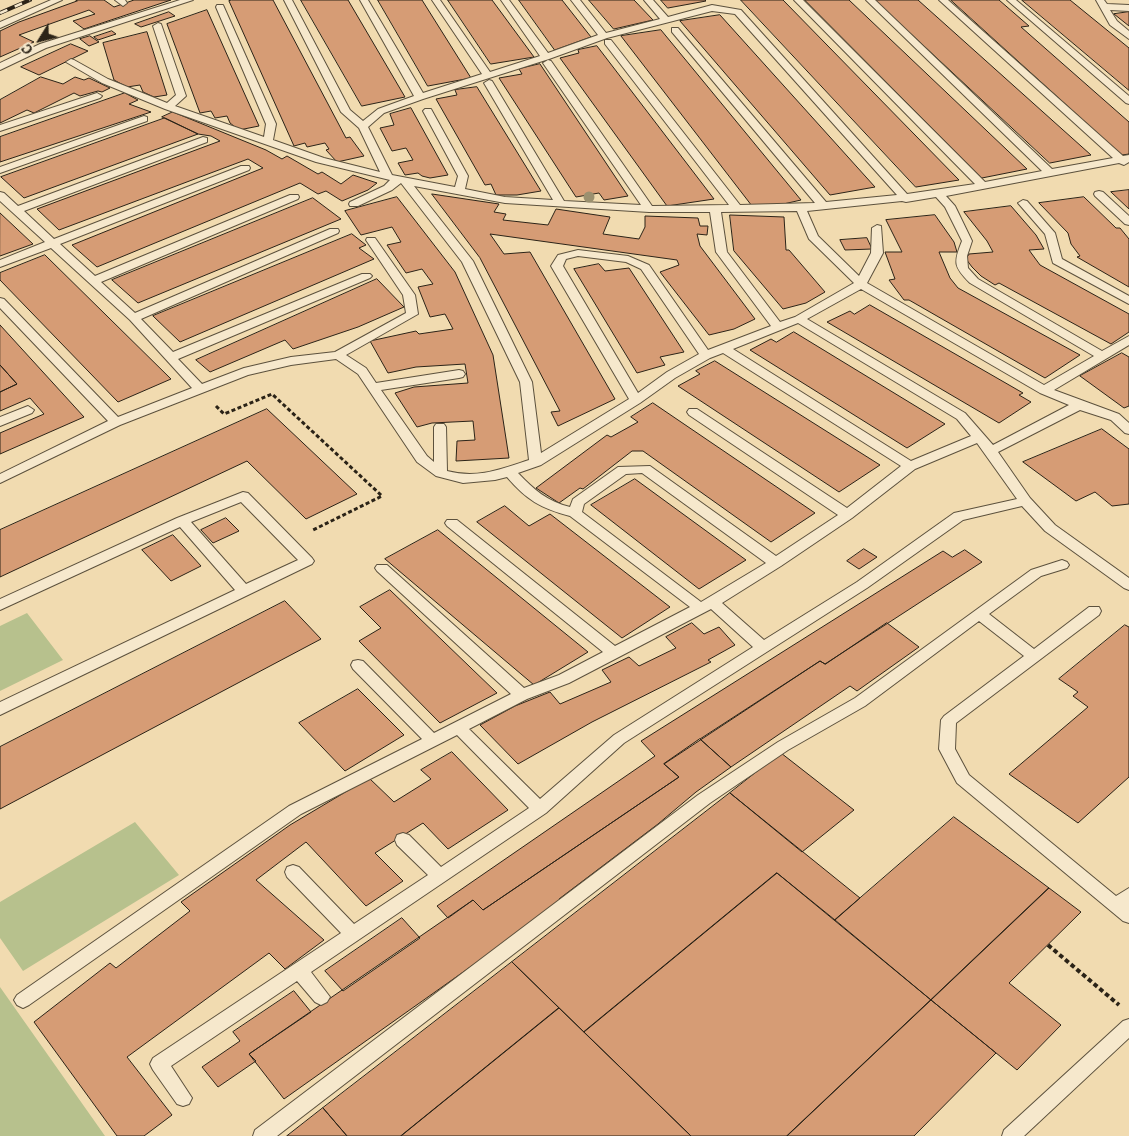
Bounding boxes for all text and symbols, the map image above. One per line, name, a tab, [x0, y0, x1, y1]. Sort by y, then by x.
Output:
north arrow	[15, 15, 65, 65]
text: С	[17, 40, 38, 58]

